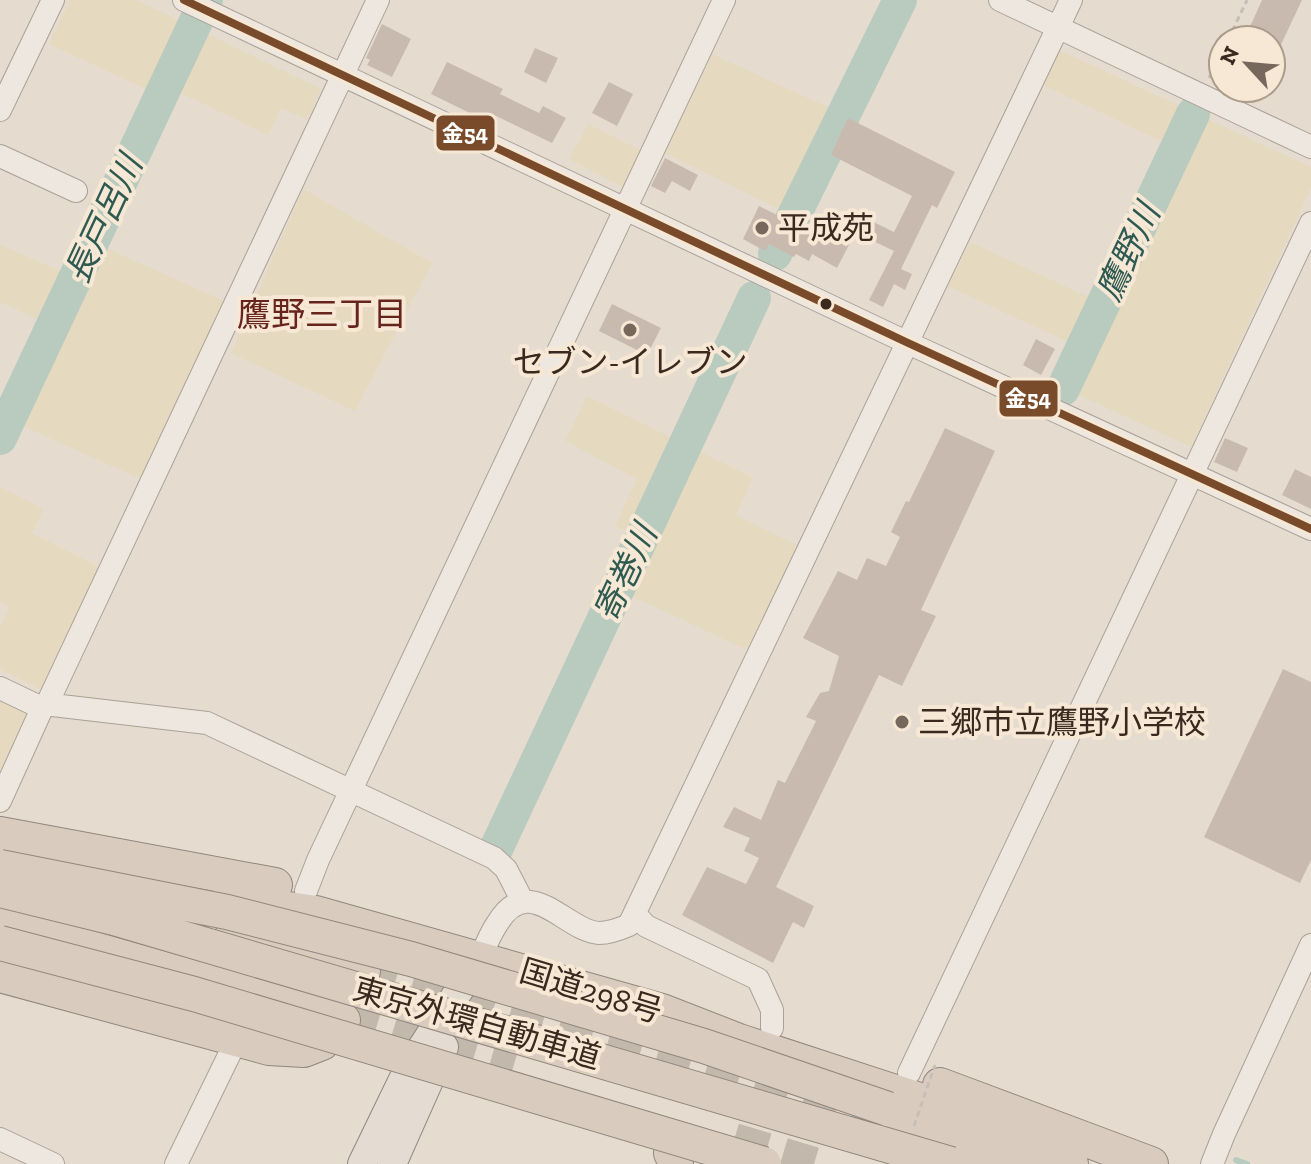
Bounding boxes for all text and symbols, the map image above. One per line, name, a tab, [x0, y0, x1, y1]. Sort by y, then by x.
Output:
north arrow	[1207, 24, 1287, 104]
text: N	[1214, 42, 1245, 69]
line badge: 金54	[435, 114, 496, 152]
text: 金54	[442, 120, 488, 147]
water label: 長戸呂川	[56, 146, 152, 290]
water label: 鷹野川	[1088, 195, 1170, 307]
place label: 平成苑	[778, 209, 874, 247]
marker: 平成苑	[753, 219, 771, 237]
district label: 鷹野三丁目	[237, 294, 407, 335]
unlabelled marker	[818, 296, 834, 312]
marker: セブン-イレブン	[621, 321, 639, 339]
place label: セブン-イレブン	[512, 343, 748, 381]
line badge: 金54	[998, 379, 1059, 418]
text: 金54	[1005, 385, 1051, 412]
water label: 寄巻川	[585, 516, 667, 628]
place label: 三郷市立鷹野小学校	[918, 703, 1206, 741]
marker: 三郷市立鷹野小学校	[893, 713, 911, 731]
street label: 国道298号	[515, 951, 667, 1031]
street label: 東京外環自動車道	[349, 969, 605, 1077]

